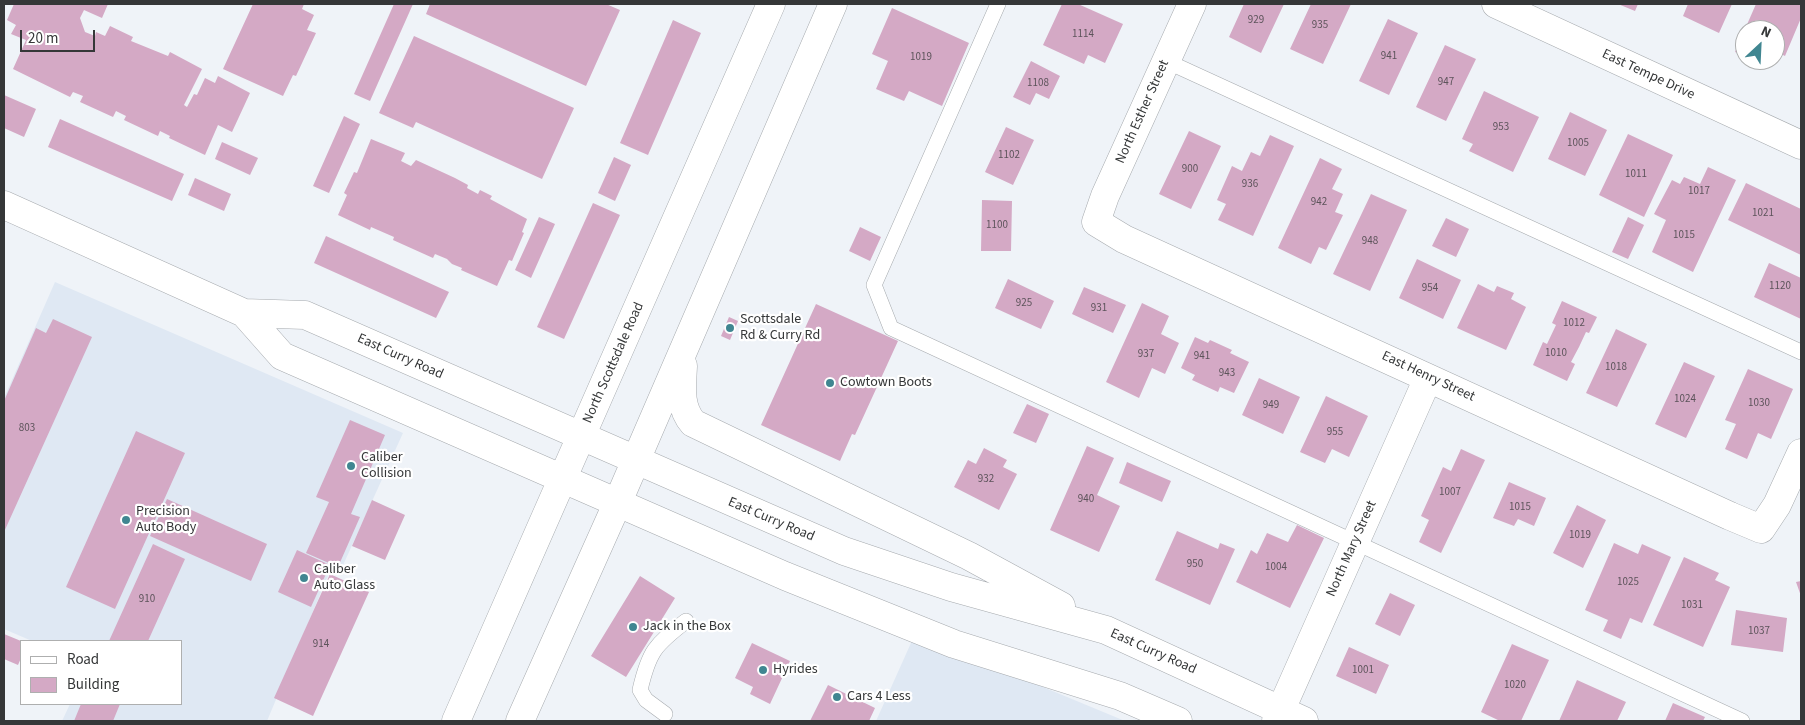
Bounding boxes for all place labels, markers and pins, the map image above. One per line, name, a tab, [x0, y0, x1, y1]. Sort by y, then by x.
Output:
place label: Scottsdale Rd & Curry Rd	[740, 312, 820, 344]
marker: Scottsdale Rd & Curry Rd	[724, 322, 736, 334]
place label: Cowtown Boots	[840, 375, 932, 391]
marker: Cowtown Boots	[824, 377, 836, 389]
place label: Caliber Collision	[361, 450, 412, 482]
marker: Caliber Collision	[345, 460, 357, 472]
place label: Precision Auto Body	[136, 504, 196, 536]
marker: Precision Auto Body	[120, 514, 132, 526]
place label: Caliber Auto Glass	[314, 562, 375, 594]
marker: Caliber Auto Glass	[298, 572, 310, 584]
place label: Jack in the Box	[643, 619, 731, 635]
marker: Jack in the Box	[627, 621, 639, 633]
place label: Hyrides	[773, 662, 818, 678]
marker: Hyrides	[757, 664, 769, 676]
place label: Cars 4 Less	[847, 689, 911, 705]
marker: Cars 4 Less	[831, 691, 843, 703]

